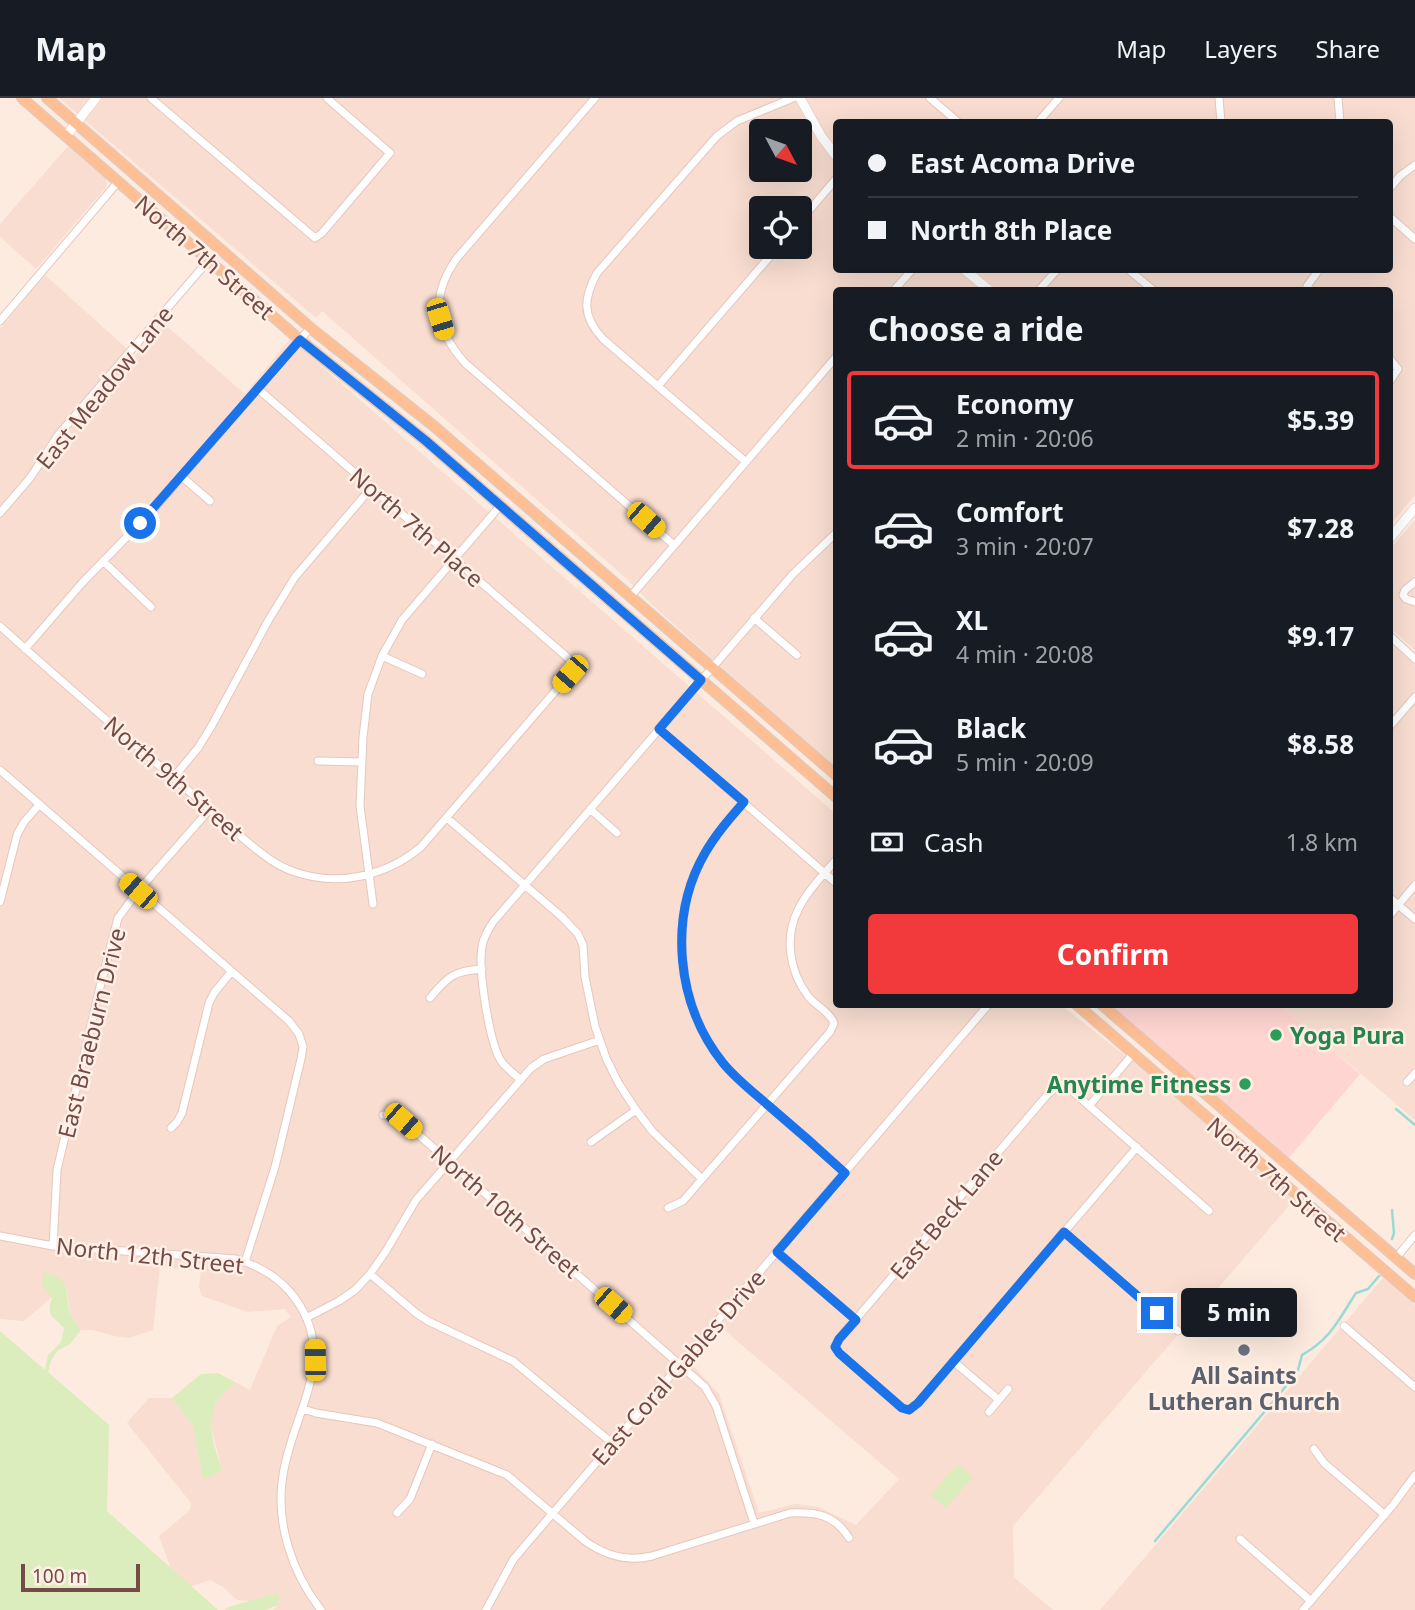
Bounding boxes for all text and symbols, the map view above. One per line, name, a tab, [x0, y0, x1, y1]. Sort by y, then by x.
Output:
text: Map	[35, 26, 107, 71]
text: Map	[1116, 32, 1166, 65]
text: Layers	[1204, 32, 1278, 65]
text: Share	[1316, 32, 1380, 65]
north arrow	[749, 119, 812, 182]
map controls	[749, 119, 812, 259]
text: East Acoma Drive	[910, 145, 1135, 181]
street label: North 7th Street	[128, 187, 282, 327]
button: locate	[749, 196, 812, 259]
text: North 8th Place	[910, 212, 1112, 248]
car	[424, 296, 457, 342]
street label: East Meadow Lane	[28, 299, 180, 475]
text: Choose a ride	[868, 307, 1084, 350]
text: Economy	[956, 386, 1074, 422]
icon: car	[872, 389, 935, 452]
text: $5.39	[1287, 402, 1354, 438]
text: 2 min · 20:06	[956, 422, 1094, 454]
street label: North 7th Place	[343, 460, 491, 594]
text: Comfort	[956, 494, 1064, 530]
icon: car	[872, 497, 935, 560]
car	[624, 498, 669, 542]
route start	[124, 507, 156, 539]
text: $7.28	[1287, 510, 1354, 546]
text: 3 min · 20:07	[956, 530, 1094, 562]
text: XL	[956, 602, 988, 638]
icon: car	[872, 605, 935, 668]
text: $9.17	[1287, 618, 1354, 654]
text: 4 min · 20:08	[956, 638, 1094, 670]
car	[549, 651, 592, 697]
street label: North 9th Street	[97, 708, 251, 848]
text: Black	[956, 710, 1026, 746]
icon: car	[872, 713, 935, 776]
text: $8.58	[1287, 726, 1354, 762]
text: 5 min · 20:09	[956, 746, 1094, 778]
icon: cash	[868, 823, 906, 861]
text: Cash	[924, 824, 984, 860]
text: 1.8 km	[1286, 826, 1358, 858]
car	[116, 869, 161, 913]
button: Confirm	[868, 914, 1358, 994]
street label: East Braeburn Drive	[49, 924, 133, 1142]
place label: Yoga Pura	[1290, 1019, 1405, 1051]
marker: Yoga Pura	[1268, 1027, 1284, 1043]
place label: Anytime Fitness	[1047, 1068, 1231, 1100]
marker: Anytime Fitness	[1237, 1076, 1253, 1092]
car	[381, 1099, 426, 1143]
street label: North 7th Street	[1200, 1109, 1354, 1249]
street label: North 10th Street	[424, 1137, 588, 1285]
street label: East Beck Lane	[882, 1142, 1010, 1286]
street label: North 12th Street	[55, 1229, 245, 1281]
street label: East Coral Gables Drive	[584, 1262, 772, 1472]
car	[591, 1283, 636, 1327]
callout: 5 min	[1182, 1288, 1297, 1338]
text: 5 min	[1207, 1296, 1271, 1328]
route end	[1141, 1297, 1173, 1329]
car	[305, 1339, 326, 1381]
marker: All Saints Lutheran Church	[1236, 1342, 1252, 1358]
place label: All Saints Lutheran Church	[1148, 1359, 1340, 1417]
scale bar	[21, 1561, 140, 1593]
text: 100 m	[32, 1563, 87, 1589]

